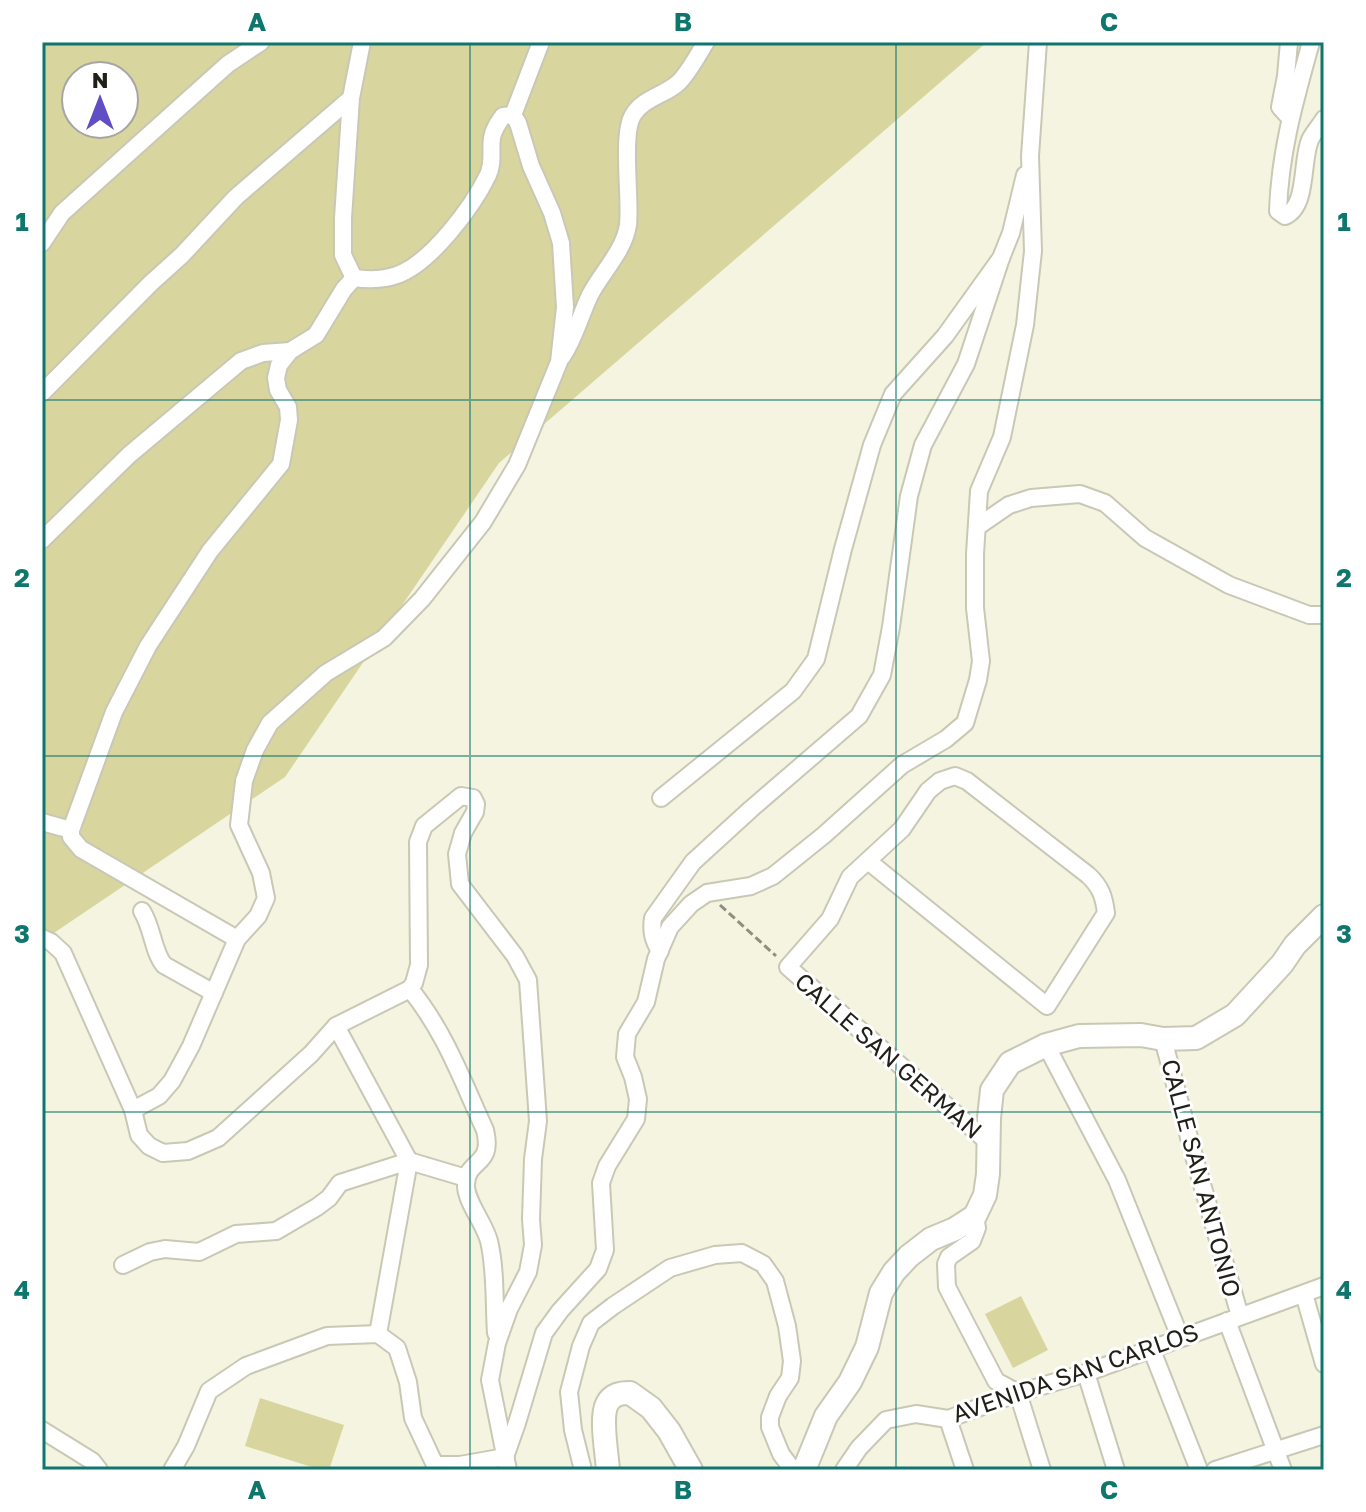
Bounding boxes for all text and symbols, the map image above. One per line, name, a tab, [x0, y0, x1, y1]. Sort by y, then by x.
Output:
text: A	[248, 6, 267, 37]
text: B	[674, 6, 692, 37]
text: C	[1100, 6, 1118, 37]
north arrow	[60, 60, 140, 140]
text: N	[92, 66, 108, 93]
text: 1	[15, 206, 29, 237]
text: 1	[1337, 206, 1351, 237]
text: 2	[14, 562, 30, 593]
text: 2	[1336, 562, 1352, 593]
text: 3	[14, 918, 30, 949]
text: 3	[1336, 918, 1352, 949]
street label: CALLE SAN GERMAN	[790, 966, 988, 1144]
street label: CALLE SAN ANTONIO	[1156, 1056, 1248, 1300]
text: 4	[14, 1274, 30, 1305]
text: 4	[1336, 1274, 1352, 1305]
street label: AVENIDA SAN CARLOS	[948, 1316, 1202, 1428]
text: A	[248, 1474, 267, 1505]
text: B	[674, 1474, 692, 1505]
text: C	[1100, 1474, 1118, 1505]

